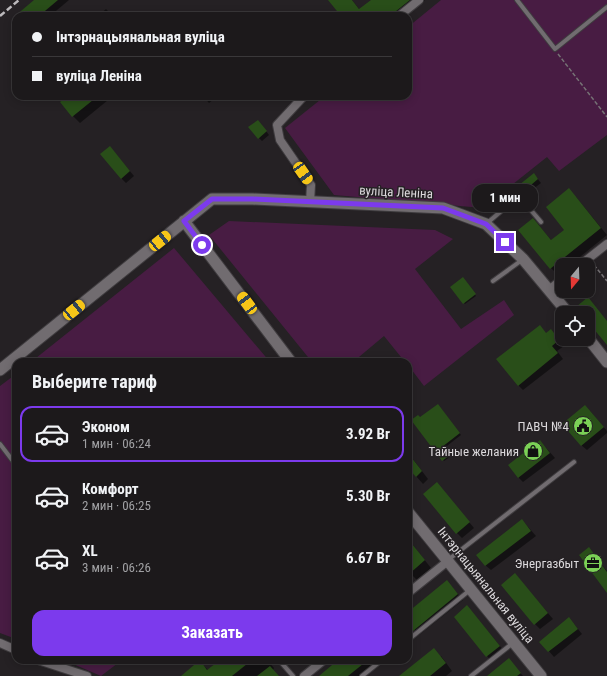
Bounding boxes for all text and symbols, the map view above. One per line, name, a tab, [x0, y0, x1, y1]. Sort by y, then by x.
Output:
text: Інтэрнацыянальная вуліца	[56, 28, 225, 46]
text: вуліца Леніна	[56, 67, 142, 85]
car	[291, 160, 315, 186]
street label: вуліца Леніна	[359, 183, 433, 201]
callout: 1 мин	[472, 184, 538, 212]
text: 1 мин	[489, 190, 521, 205]
car	[147, 229, 173, 253]
route end	[496, 233, 514, 251]
route start	[193, 236, 211, 254]
north arrow	[555, 258, 595, 298]
map controls	[555, 258, 595, 346]
car	[235, 290, 259, 316]
car	[61, 298, 87, 322]
button: locate	[555, 306, 595, 346]
text: Выберите тариф	[32, 371, 157, 392]
public building icon: ПАВЧ №4	[572, 415, 594, 437]
icon: car	[34, 416, 70, 452]
text: Эконом	[82, 418, 130, 436]
place label: ПАВЧ №4	[518, 419, 570, 434]
text: 3.92 Br	[346, 425, 390, 443]
text: 1 мин · 06:24	[82, 436, 151, 451]
shop icon: Тайные желания	[522, 440, 544, 462]
place label: Тайные желания	[429, 444, 519, 459]
icon: car	[34, 478, 70, 514]
text: Комфорт	[82, 480, 139, 498]
text: 5.30 Br	[346, 487, 390, 505]
text: 2 мин · 06:25	[82, 498, 151, 513]
street label: Інтэрнацыянальная вуліца	[435, 524, 537, 646]
icon: car	[34, 540, 70, 576]
text: XL	[82, 542, 98, 560]
text: 6.67 Br	[346, 549, 390, 567]
office icon: Энергазбыт	[582, 552, 604, 574]
place label: Энергазбыт	[515, 556, 579, 571]
text: 3 мин · 06:26	[82, 560, 151, 575]
button: Заказать	[32, 610, 392, 656]

